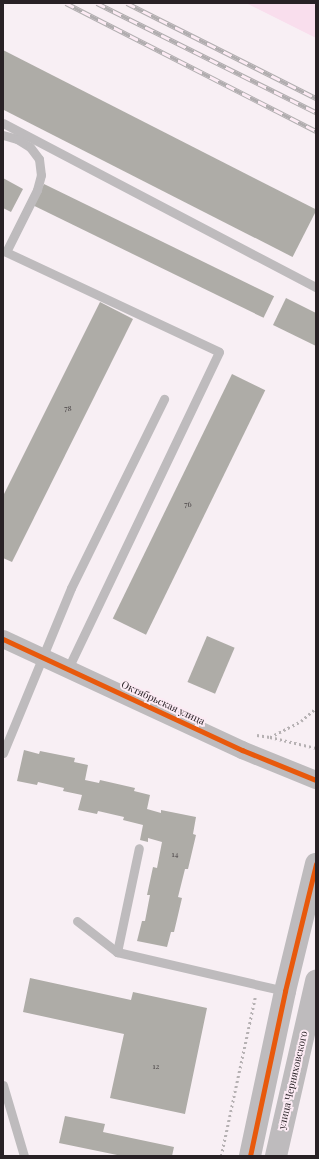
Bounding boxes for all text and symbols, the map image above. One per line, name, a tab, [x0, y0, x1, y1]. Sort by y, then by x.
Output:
house number: 78	[64, 403, 72, 413]
house number: 76	[184, 499, 192, 509]
street label: Октябрьская улица	[119, 678, 207, 728]
house number: 14	[172, 849, 178, 859]
street label: улица Черняховского	[276, 1030, 310, 1130]
house number: 12	[153, 1061, 159, 1071]

